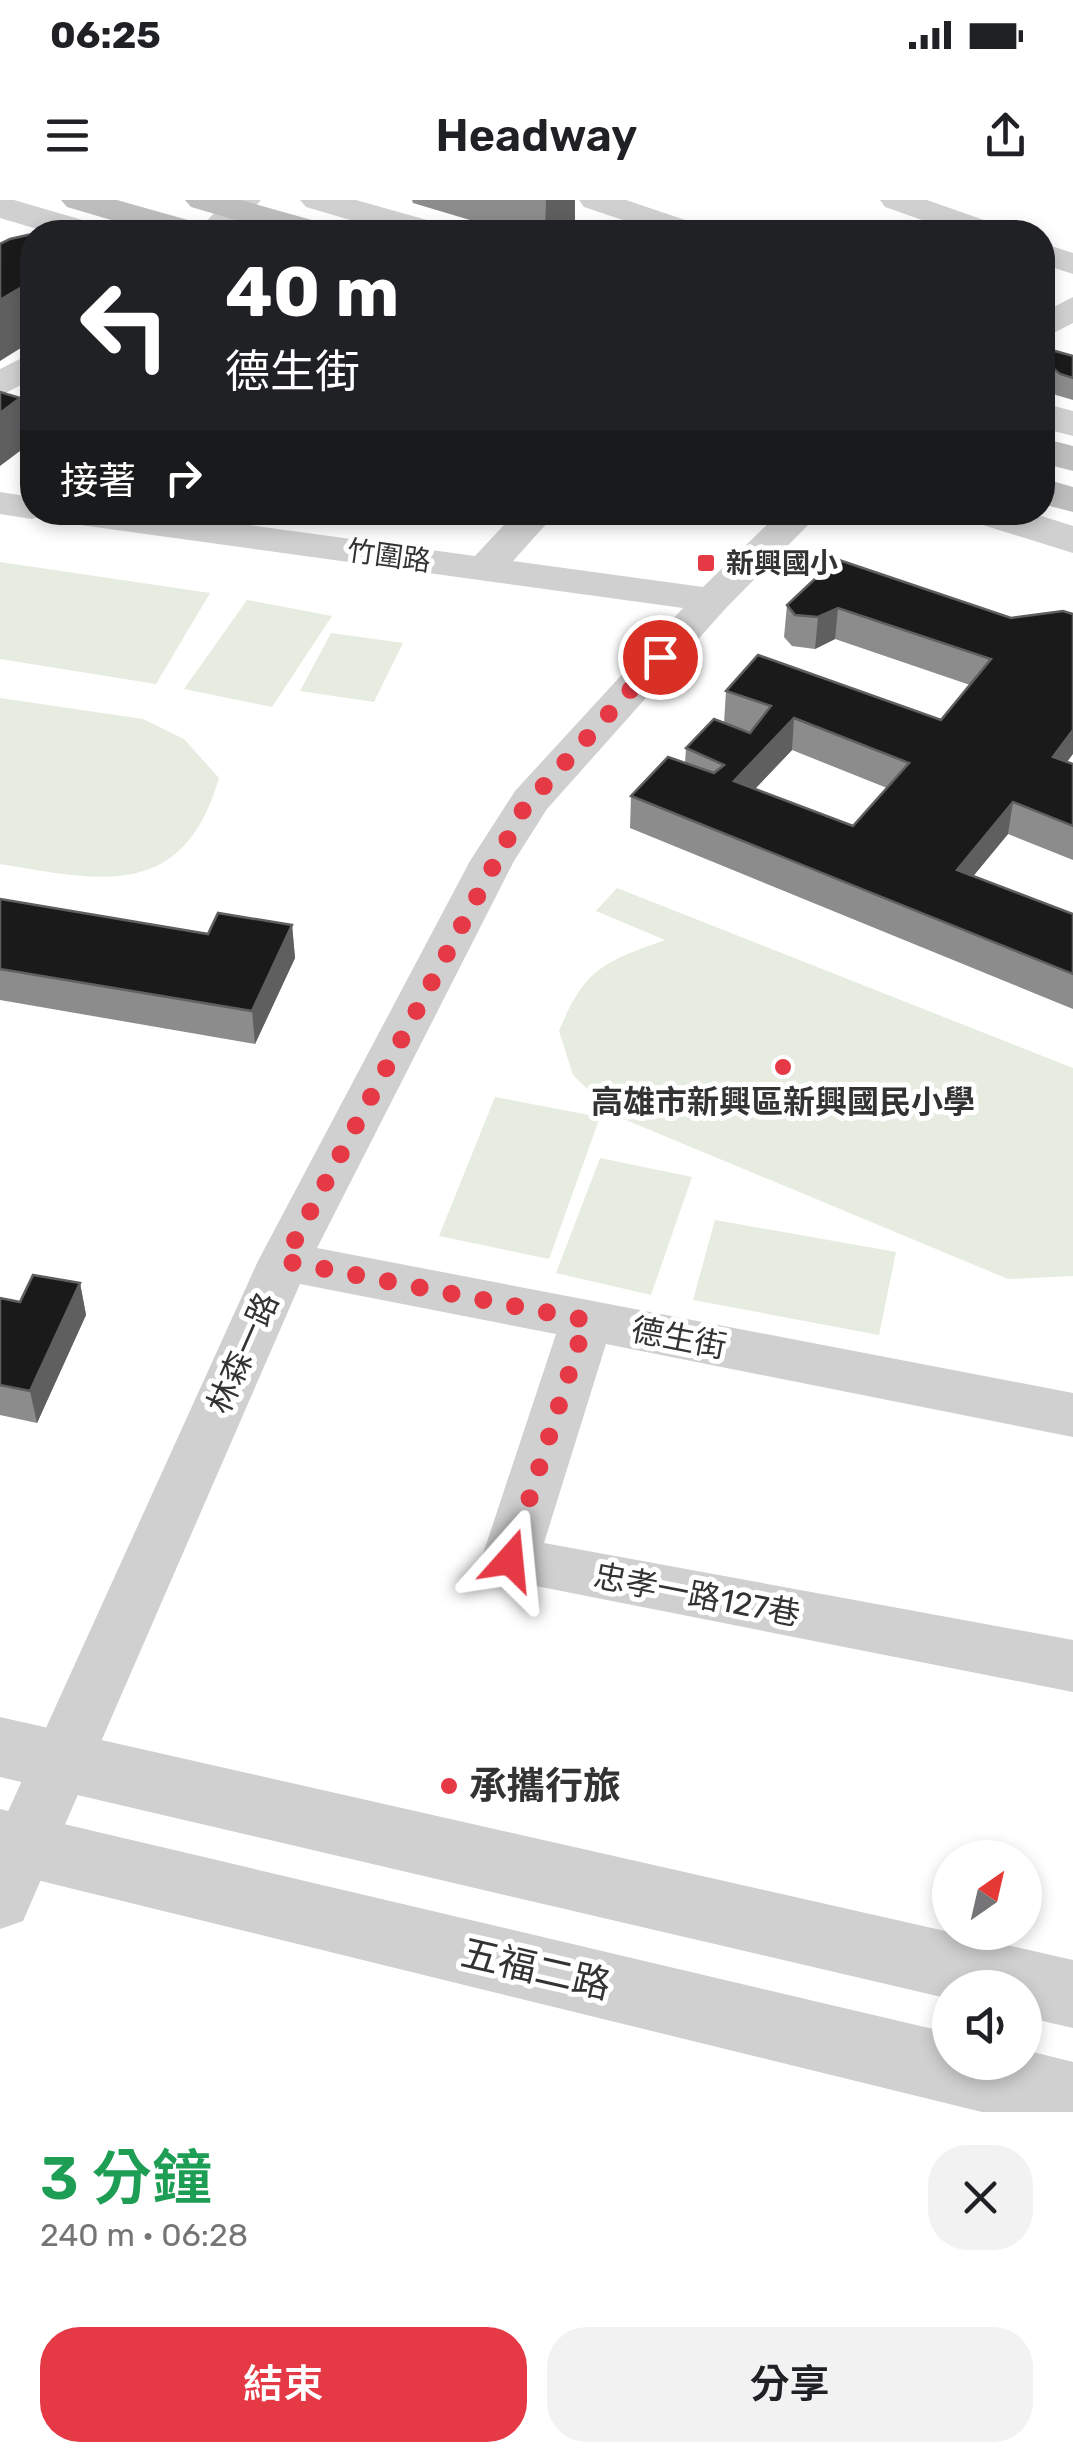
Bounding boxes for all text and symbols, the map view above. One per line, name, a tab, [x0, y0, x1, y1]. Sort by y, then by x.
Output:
text: 06:25	[50, 12, 161, 58]
icon: menu	[40, 108, 95, 163]
icon: share	[978, 108, 1033, 163]
text: Headway	[436, 109, 637, 162]
text: 40 m	[225, 251, 399, 334]
icon: left	[60, 260, 190, 390]
text: 德生街	[225, 345, 360, 398]
icon: right	[156, 450, 211, 505]
text: 接著	[60, 458, 136, 504]
street label: 竹圍路	[345, 534, 433, 578]
place label: 新興國小	[726, 547, 838, 580]
marker: 新興國小	[695, 552, 717, 574]
pin	[618, 615, 703, 700]
icon: arrive	[633, 630, 688, 685]
marker: 高雄市新興區新興國民小學	[772, 1056, 794, 1078]
place label: 高雄市新興區新興國民小學	[591, 1083, 975, 1121]
street label: 林森一路	[200, 1287, 286, 1419]
street label: 德生街	[628, 1310, 730, 1366]
position arrow	[458, 1508, 562, 1612]
street label: 忠孝一路127巷	[591, 1556, 803, 1634]
place label: 承攜行旅	[469, 1763, 621, 1809]
marker: 承攜行旅	[438, 1775, 460, 1797]
north arrow	[932, 1840, 1042, 1950]
map controls	[932, 1840, 1042, 2080]
street label: 五福二路	[457, 1929, 615, 2009]
button: sound	[932, 1970, 1042, 2080]
text: 3 分鐘	[40, 2143, 212, 2214]
button: close	[928, 2145, 1033, 2250]
text: 240 m · 06:28	[40, 2216, 248, 2254]
button: 結束	[40, 2327, 527, 2442]
button: 分享	[547, 2327, 1033, 2442]

